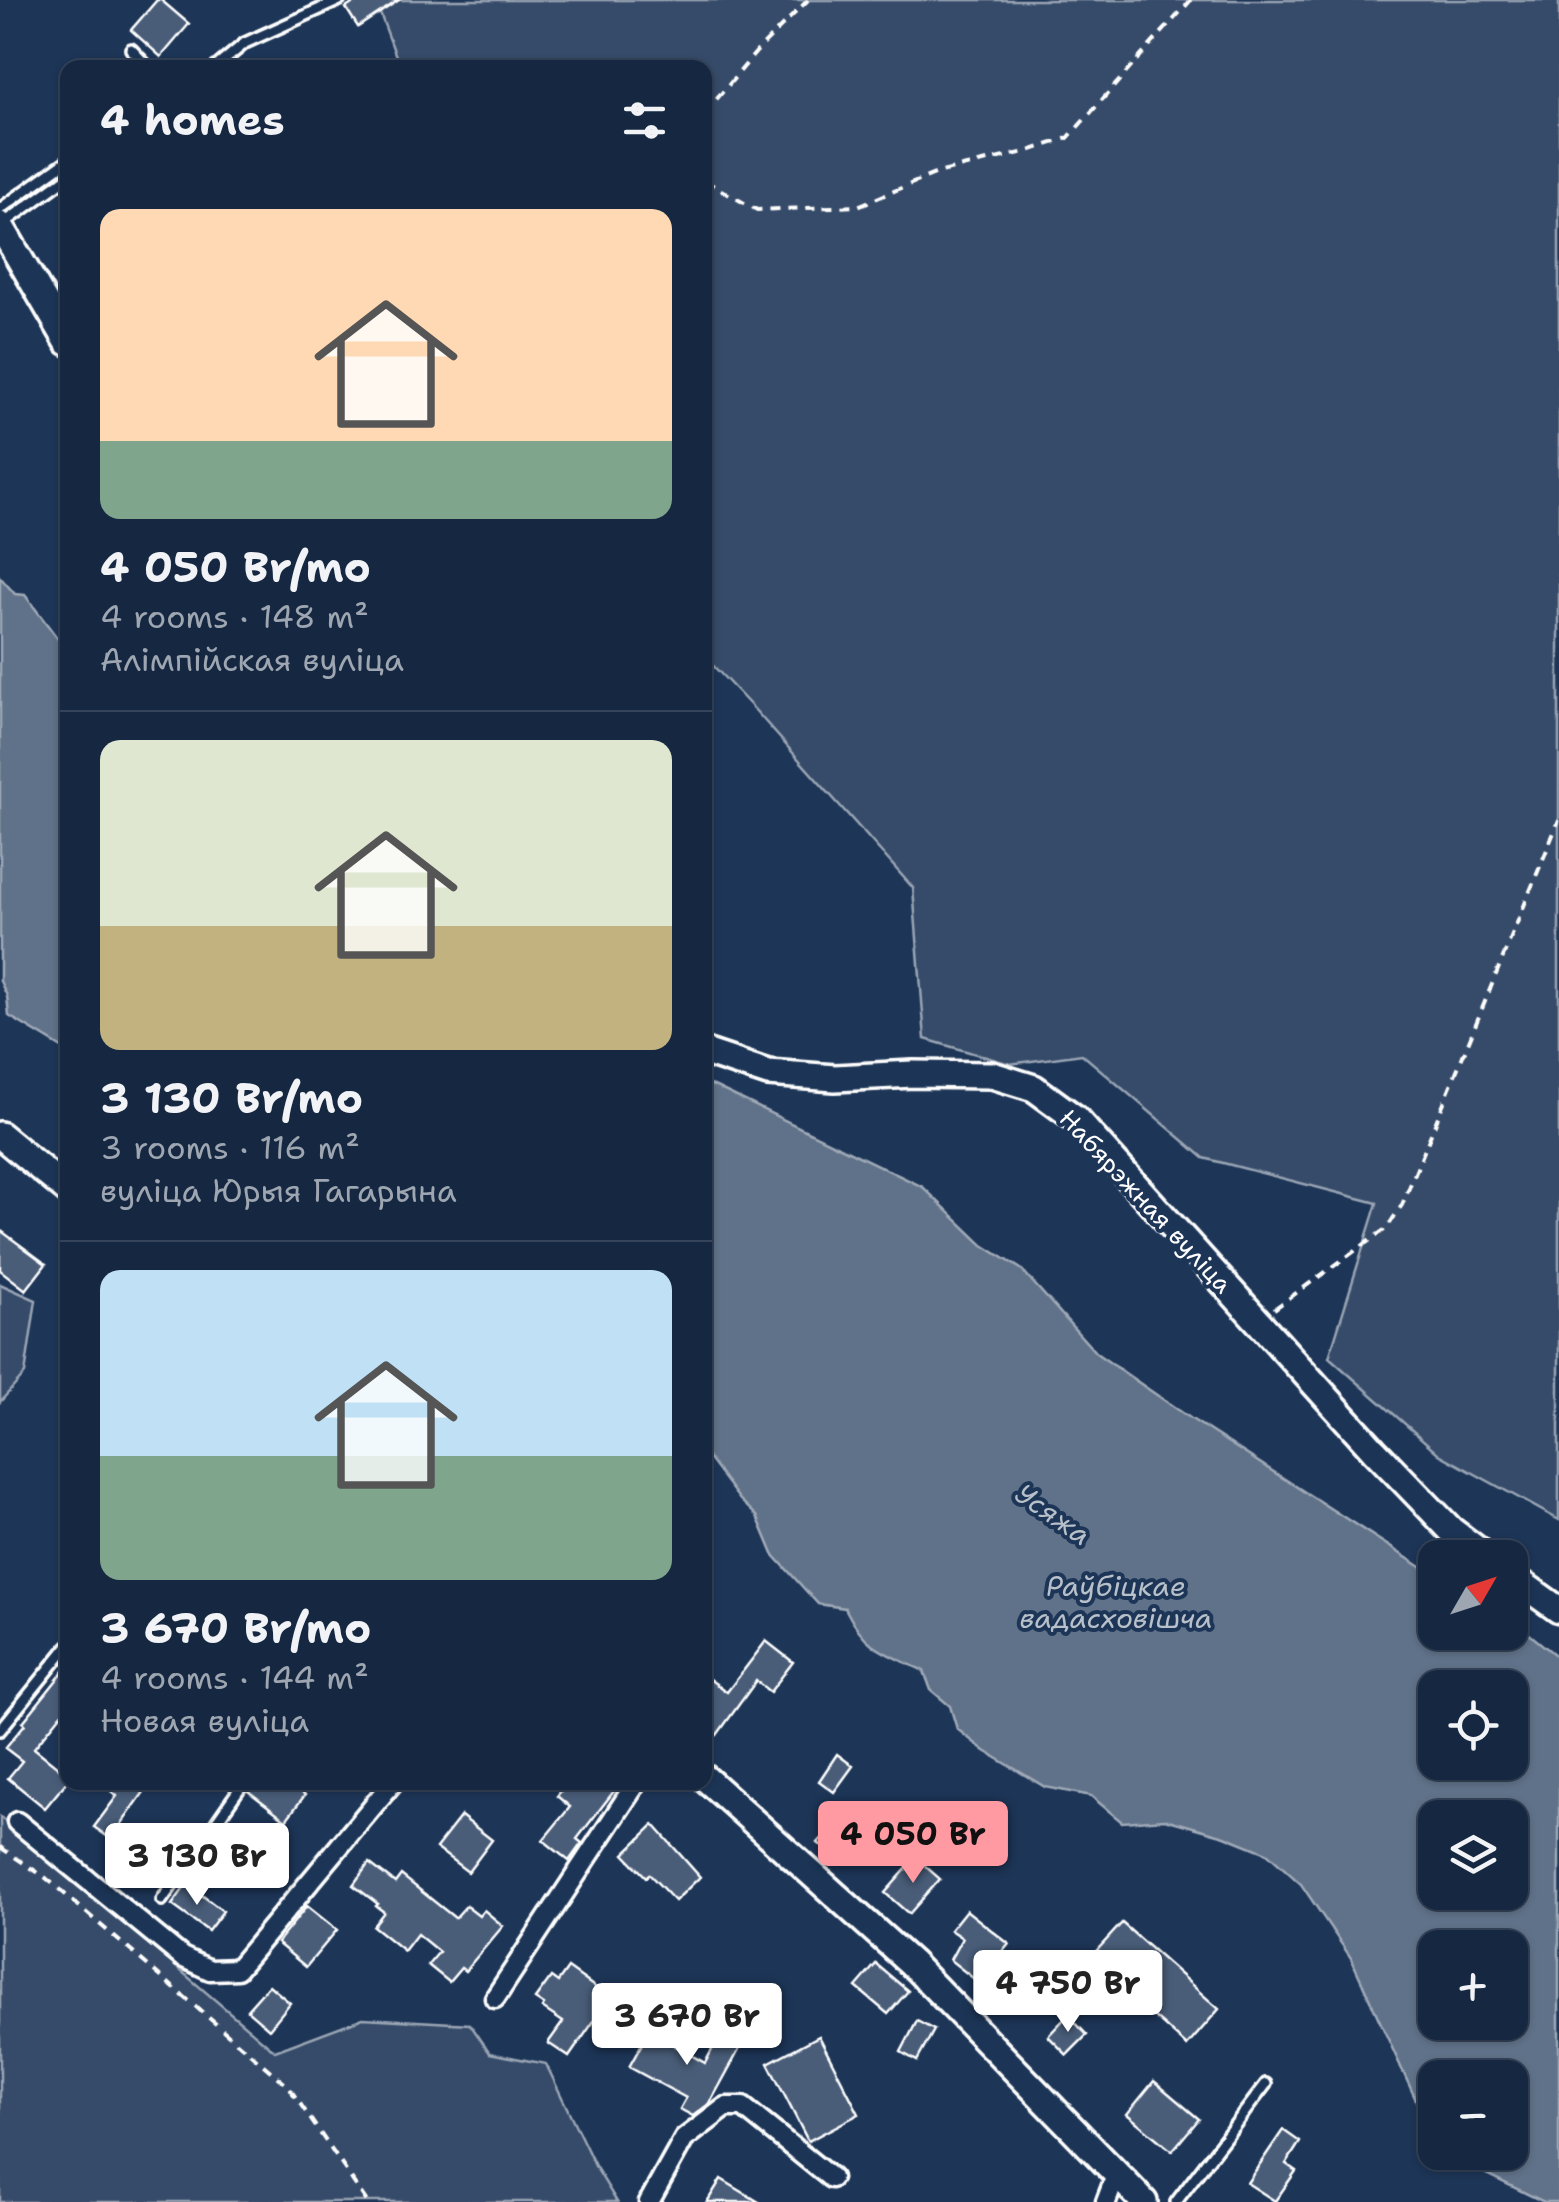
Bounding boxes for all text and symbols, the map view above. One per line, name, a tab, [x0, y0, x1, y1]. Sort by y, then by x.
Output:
text: 4 homes	[100, 92, 285, 148]
icon: filters	[617, 93, 672, 148]
icon: home	[296, 274, 476, 454]
text: 4 050 Br/mo	[100, 539, 371, 595]
text: 4 rooms · 148 m²	[100, 595, 369, 638]
text: Алімпійская вуліца	[100, 638, 404, 681]
icon: home	[296, 805, 476, 985]
text: 3 130 Br/mo	[100, 1070, 363, 1126]
street label: Набярэжная вуліца	[1052, 1102, 1241, 1301]
text: 3 rooms · 116 m²	[100, 1126, 360, 1169]
text: вуліца Юрыя Гагарына	[100, 1169, 457, 1212]
icon: home	[296, 1335, 476, 1515]
water label: Усяжа	[1007, 1474, 1099, 1554]
north arrow	[1418, 1540, 1528, 1650]
map controls	[1418, 1540, 1528, 2170]
water label: Раўбіцкае вадасховішча	[1020, 1567, 1212, 1637]
text: 3 670 Br/mo	[100, 1600, 371, 1656]
text: 4 rooms · 144 m²	[100, 1656, 369, 1699]
button: locate	[1418, 1670, 1528, 1780]
text: Новая вуліца	[100, 1699, 309, 1742]
button: layers	[1418, 1800, 1528, 1910]
pin: 4 050 Br	[810, 1801, 1016, 1886]
text: 4 050 Br	[840, 1812, 986, 1855]
pin: 3 130 Br	[94, 1823, 300, 1908]
text: 3 130 Br	[127, 1834, 267, 1877]
button: +	[1418, 1930, 1528, 2040]
pin: 4 750 Br	[965, 1950, 1171, 2035]
text: 4 750 Br	[995, 1961, 1141, 2004]
pin: 3 670 Br	[584, 1983, 790, 2068]
text: 3 670 Br	[614, 1994, 760, 2037]
button: −	[1418, 2060, 1528, 2170]

